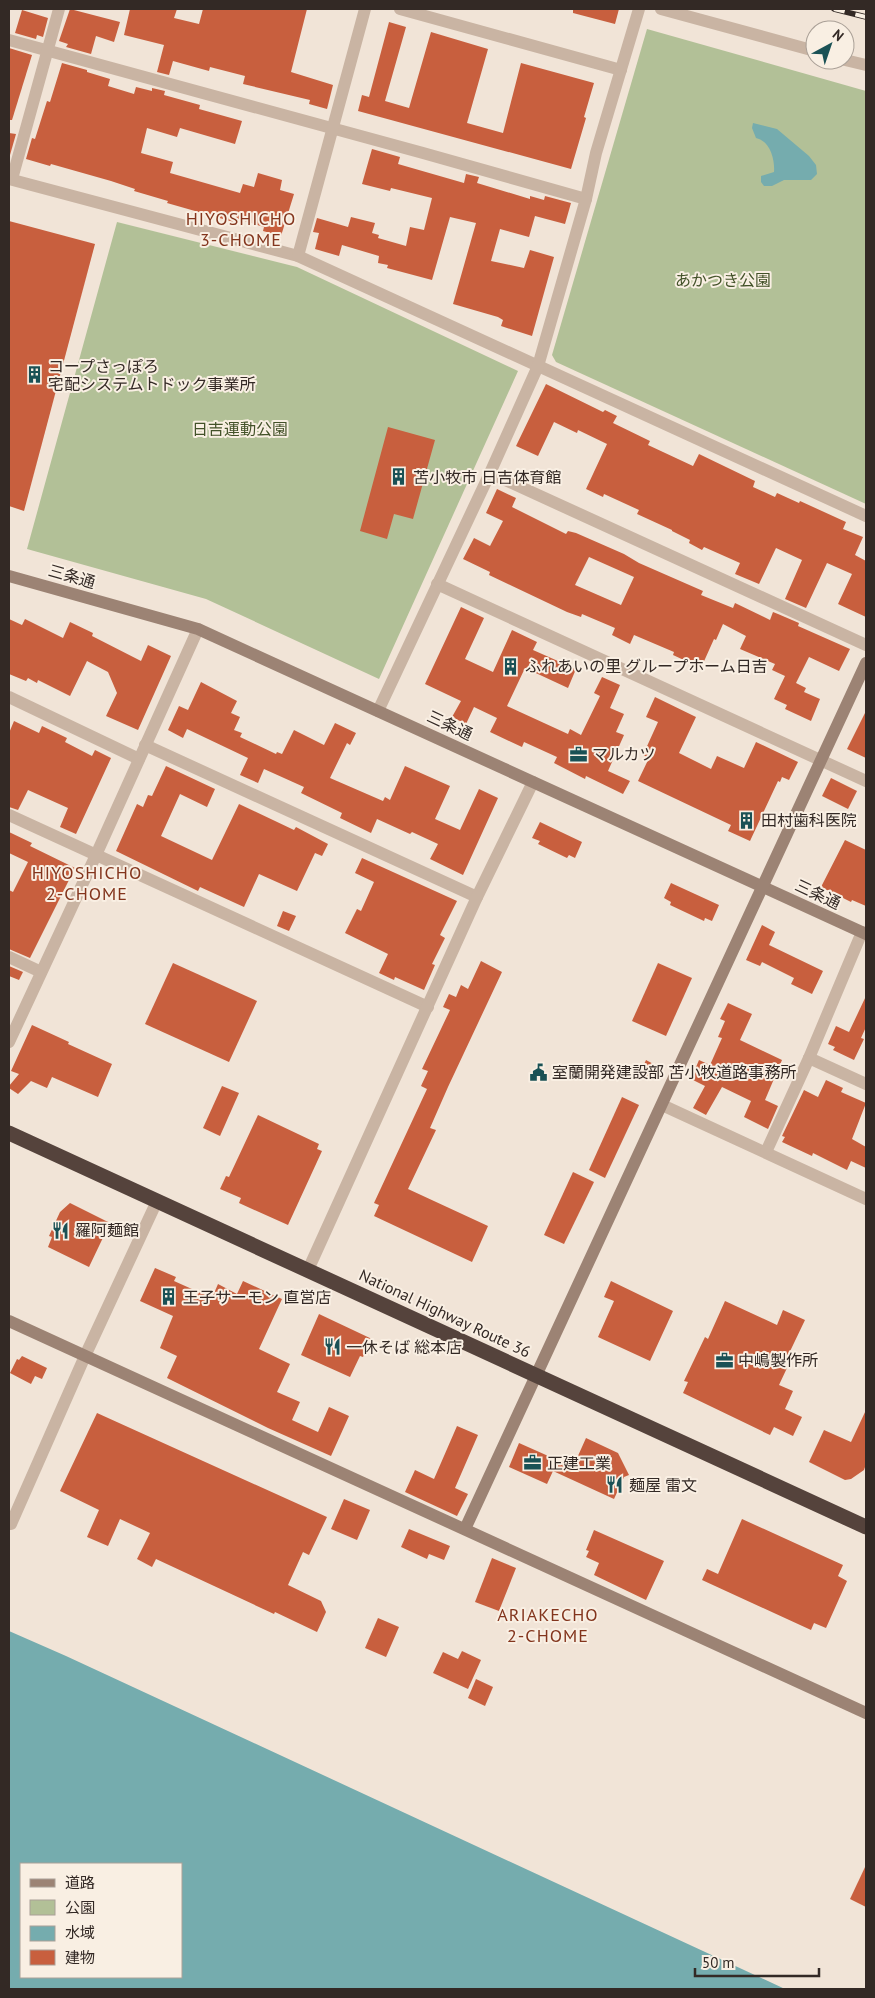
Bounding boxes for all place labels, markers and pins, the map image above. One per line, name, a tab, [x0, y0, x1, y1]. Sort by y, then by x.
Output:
place label: コープさっぽろ 宅配システムトドック事業所	[48, 356, 256, 394]
building icon: コープさっぽろ 宅配システムトドック事業所	[24, 365, 44, 385]
building icon: 苫小牧市 日吉体育館	[389, 467, 409, 487]
place label: 苫小牧市 日吉体育館	[413, 467, 561, 487]
building icon: ふれあいの里 グループホーム日吉	[501, 656, 521, 676]
place label: ふれあいの里 グループホーム日吉	[525, 656, 768, 676]
office icon: マルカツ	[568, 744, 588, 764]
place label: マルカツ	[592, 744, 656, 764]
building icon: 田村歯科医院	[737, 810, 757, 830]
place label: 田村歯科医院	[761, 810, 857, 830]
public building icon: 室蘭開発建設部 苫小牧道路事務所	[528, 1062, 548, 1082]
place label: 室蘭開発建設部 苫小牧道路事務所	[552, 1062, 796, 1082]
restaurant icon: 羅阿麺館	[51, 1220, 71, 1240]
place label: 羅阿麺館	[75, 1220, 139, 1240]
building icon: 王子サーモン 直営店	[159, 1287, 179, 1307]
place label: 王子サーモン 直営店	[183, 1287, 331, 1307]
restaurant icon: 一休そば 総本店	[322, 1337, 342, 1357]
place label: 一休そば 総本店	[346, 1337, 462, 1357]
office icon: 中嶋製作所	[714, 1350, 734, 1370]
place label: 中嶋製作所	[738, 1350, 818, 1370]
office icon: 正建工業	[523, 1453, 543, 1473]
place label: 正建工業	[547, 1453, 611, 1473]
restaurant icon: 麺屋 雷文	[605, 1475, 625, 1495]
place label: 麺屋 雷文	[629, 1475, 697, 1495]

